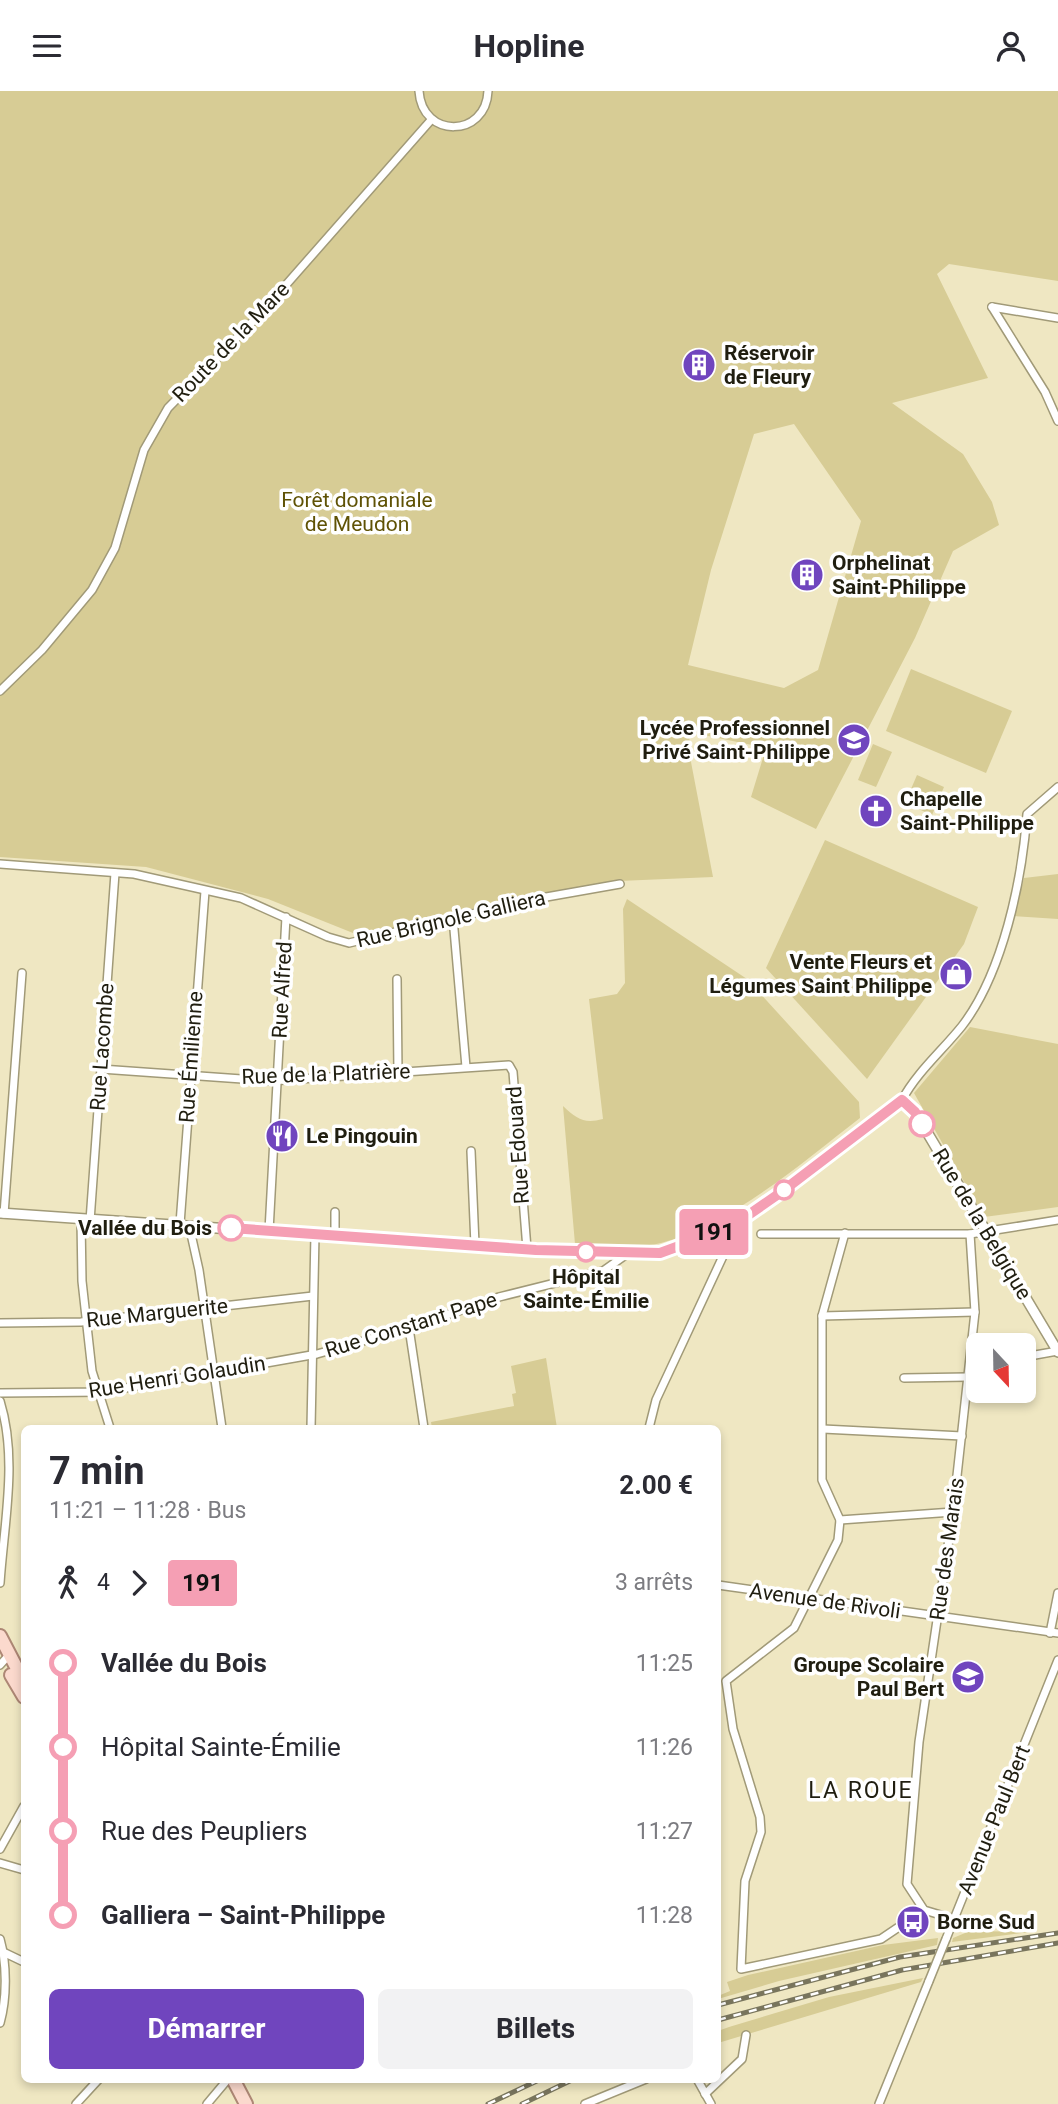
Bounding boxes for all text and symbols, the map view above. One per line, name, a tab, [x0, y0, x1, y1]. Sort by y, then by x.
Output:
icon: menu	[28, 27, 66, 65]
text: Hopline	[474, 27, 584, 65]
icon: person	[992, 27, 1030, 65]
street label: Route de la Mare	[168, 277, 294, 407]
place label: Réservoir de Fleury	[724, 341, 815, 389]
building icon: Réservoir de Fleury	[680, 346, 718, 384]
park label: Forêt domaniale de Meudon	[281, 488, 433, 536]
place label: Orphelinat Saint-Philippe	[832, 551, 966, 599]
building icon: Orphelinat Saint-Philippe	[788, 556, 826, 594]
place label: Lycée Professionnel Privé Saint-Philippe	[640, 716, 830, 764]
school or university icon: Lycée Professionnel Privé Saint-Philippe	[835, 721, 873, 759]
place label: Chapelle Saint-Philippe	[900, 787, 1034, 835]
church icon: Chapelle Saint-Philippe	[857, 792, 895, 830]
street label: Rue Brignole Galliera	[354, 886, 548, 952]
street label: Rue Alfred	[267, 941, 297, 1039]
place label: Vente Fleurs et Légumes Saint Philippe	[709, 950, 932, 998]
shop icon: Vente Fleurs et Légumes Saint Philippe	[937, 955, 975, 993]
street label: Rue Lacombe	[86, 982, 118, 1112]
street label: Rue Émilienne	[174, 990, 208, 1124]
street label: Rue de la Platrière	[241, 1059, 411, 1089]
street label: Rue Edouard	[502, 1085, 534, 1205]
unlabelled marker	[909, 1111, 935, 1137]
restaurant icon: Le Pingouin	[263, 1117, 301, 1155]
place label: Le Pingouin	[306, 1124, 418, 1148]
street label: Rue de la Belgique	[928, 1144, 1036, 1304]
unlabelled marker	[774, 1180, 794, 1200]
line badge: 191	[674, 1209, 754, 1255]
marker: Vallée du Bois	[218, 1215, 244, 1241]
place label: Vallée du Bois	[78, 1216, 212, 1240]
text: 191	[693, 1218, 735, 1246]
marker: Hôpital Sainte-Émilie	[576, 1242, 596, 1262]
place label: Hôpital Sainte-Émilie	[523, 1265, 649, 1313]
street label: Rue Constant Pape	[322, 1287, 500, 1363]
street label: Rue Marguerite	[85, 1294, 229, 1332]
north arrow	[966, 1333, 1036, 1403]
map controls	[966, 1333, 1036, 1403]
street label: Rue Henri Golaudin	[87, 1351, 267, 1403]
text: 7 min	[49, 1449, 145, 1493]
text: 2.00 €	[619, 1470, 693, 1500]
street label: Rue des Marais	[925, 1476, 969, 1622]
text: 11:21 – 11:28 · Bus	[49, 1497, 246, 1524]
icon: walk	[49, 1564, 87, 1602]
icon: forward	[120, 1564, 158, 1602]
text: 4	[97, 1569, 110, 1596]
text: 191	[182, 1569, 223, 1597]
text: 3 arrêts	[615, 1569, 693, 1596]
street label: Avenue de Rivoli	[748, 1579, 902, 1623]
text: Vallée du Bois	[101, 1648, 267, 1678]
text: 11:25	[636, 1650, 693, 1677]
place label: Groupe Scolaire Paul Bert	[793, 1653, 944, 1701]
school or university icon: Groupe Scolaire Paul Bert	[949, 1658, 987, 1696]
text: Hôpital Sainte-Émilie	[101, 1732, 341, 1762]
text: 11:26	[636, 1734, 693, 1761]
street label: Avenue Paul Bert	[953, 1742, 1035, 1898]
district label: LA ROUE	[808, 1777, 914, 1804]
text: Rue des Peupliers	[101, 1816, 308, 1846]
text: 11:27	[636, 1818, 693, 1845]
text: Galliera – Saint-Philippe	[101, 1900, 385, 1930]
text: 11:28	[636, 1902, 693, 1929]
bus stop icon: Borne Sud	[894, 1903, 932, 1941]
place label: Borne Sud	[937, 1910, 1035, 1934]
button: Démarrer	[49, 1989, 364, 2069]
button: Billets	[378, 1989, 693, 2069]

